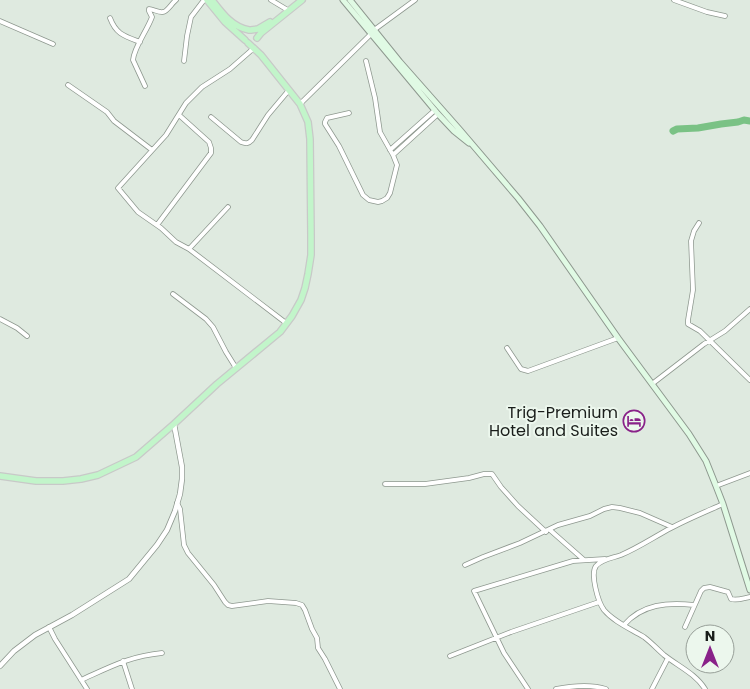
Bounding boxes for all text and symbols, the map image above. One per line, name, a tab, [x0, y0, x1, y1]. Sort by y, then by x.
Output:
place label: Trig-Premium Hotel and Suites	[489, 401, 618, 442]
hotel icon: Trig-Premium Hotel and Suites	[622, 409, 646, 433]
north arrow	[685, 624, 735, 674]
text: N	[705, 626, 715, 646]

